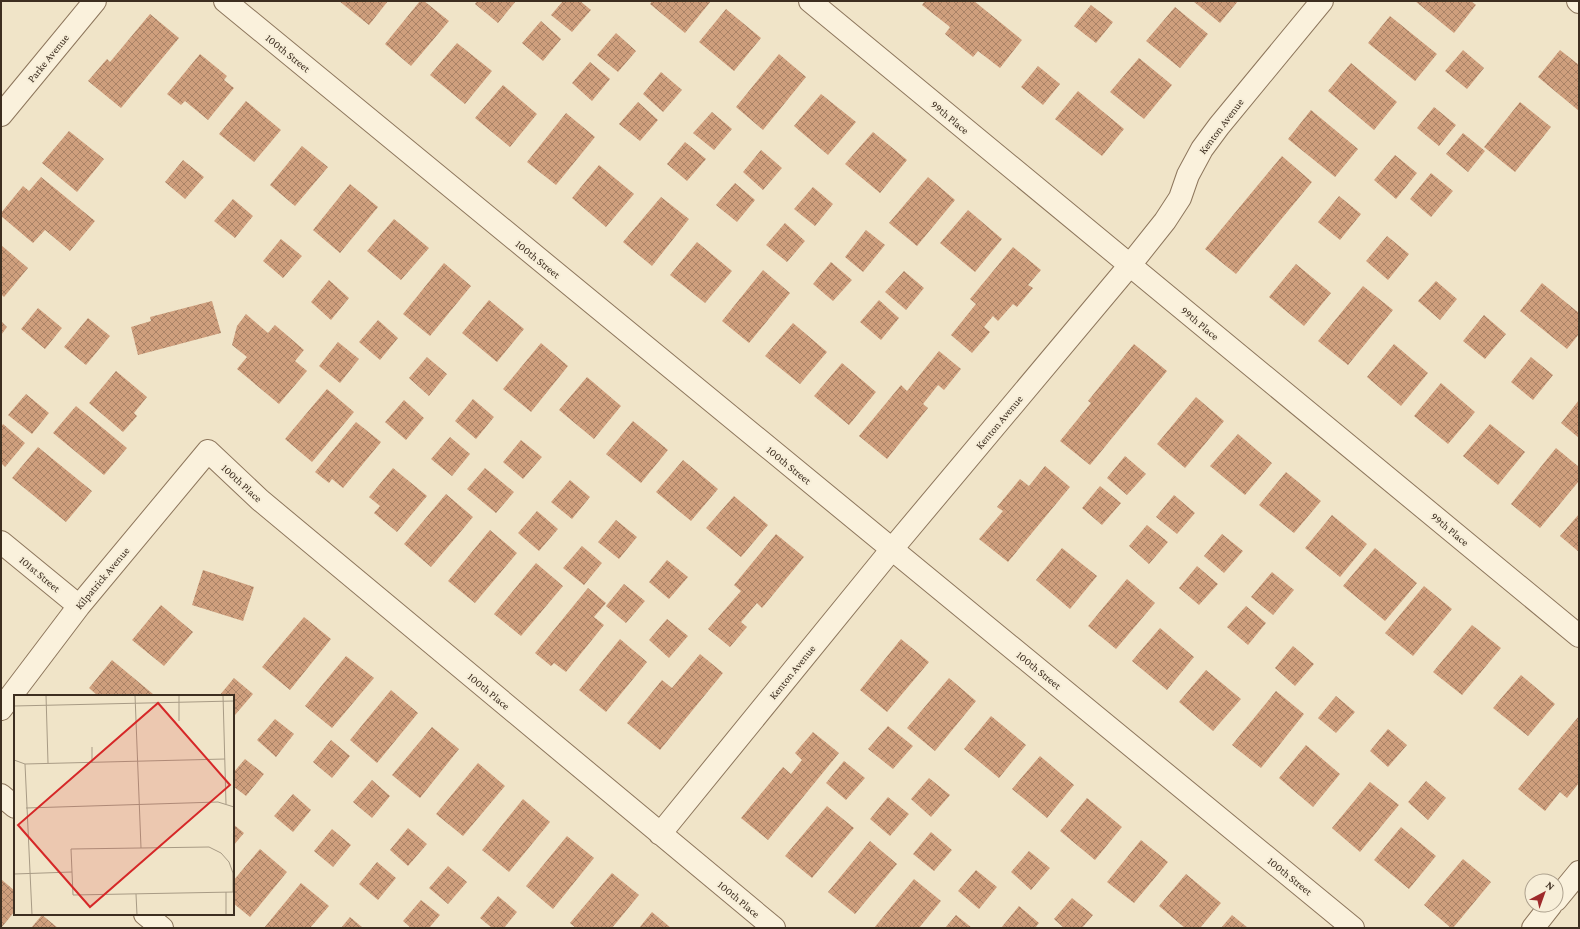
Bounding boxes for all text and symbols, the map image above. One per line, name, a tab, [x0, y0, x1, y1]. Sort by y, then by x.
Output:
street label: Parke Avenue	[25, 31, 71, 85]
street label: 100th Street	[263, 32, 313, 75]
street label: Kenton Avenue	[1196, 96, 1246, 156]
street label: 99th Place	[929, 98, 971, 136]
street label: 100th Street	[513, 238, 563, 281]
street label: 99th Place	[1179, 304, 1221, 342]
street label: Kenton Avenue	[973, 393, 1025, 451]
street label: 100th Street	[764, 444, 814, 487]
street label: 100th Place	[219, 461, 265, 505]
street label: 99th Place	[1429, 510, 1471, 548]
street label: Kilpatrick Avenue	[72, 544, 132, 612]
street label: 101st Street	[17, 554, 63, 595]
street label: Kenton Avenue	[766, 642, 818, 702]
street label: 100th Street	[1014, 649, 1064, 692]
street label: 100th Place	[466, 670, 512, 712]
inset map	[14, 695, 234, 915]
street label: 100th Street	[1265, 855, 1315, 898]
north arrow	[1524, 873, 1564, 913]
street label: 100th Place	[716, 878, 762, 920]
text: N	[1544, 878, 1558, 893]

